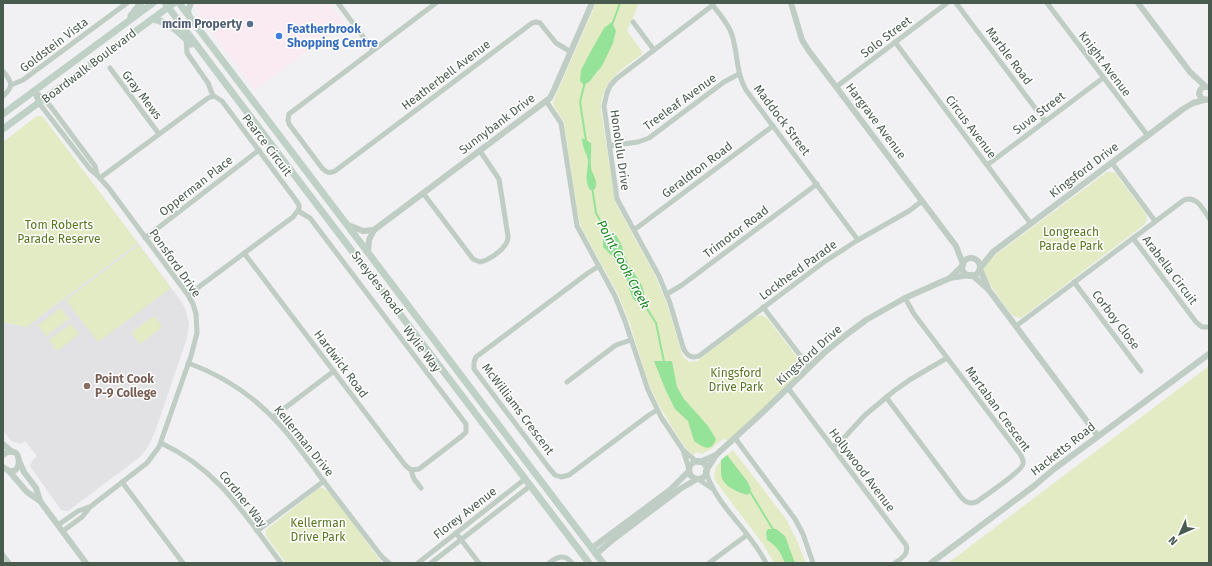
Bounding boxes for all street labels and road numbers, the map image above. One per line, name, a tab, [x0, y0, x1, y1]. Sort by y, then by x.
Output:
street label: Solo Street	[858, 13, 915, 61]
street label: Goldstein Vista	[17, 15, 91, 75]
street label: Marble Road	[983, 24, 1035, 88]
street label: Boardwalk Boulevard	[39, 26, 139, 106]
street label: Knight Avenue	[1076, 29, 1134, 99]
street label: Heatherbell Avenue	[399, 37, 493, 113]
street label: Gray Mews	[119, 68, 165, 122]
street label: Treeleaf Avenue	[641, 71, 719, 133]
street label: Hargrave Avenue	[843, 80, 909, 162]
street label: Maddock Street	[751, 82, 814, 159]
street label: Suva Street	[1010, 89, 1068, 137]
street label: Sunnybank Drive	[456, 91, 538, 157]
street label: Circus Avenue	[943, 93, 999, 161]
street label: Honolulu Drive	[607, 109, 633, 191]
street label: Pearce Circuit	[239, 111, 295, 179]
street label: Geraldton Road	[659, 139, 735, 201]
street label: Kingsford Drive	[1047, 139, 1121, 201]
street label: Opperman Place	[156, 153, 236, 219]
street label: Trimotor Road	[701, 203, 771, 261]
street label: Ponsford Drive	[146, 226, 204, 300]
street label: Arabella Circuit	[1140, 233, 1201, 308]
street label: Lockheed Parade	[757, 237, 839, 303]
street label: Sneydes Road	[349, 248, 405, 318]
street label: Corboy Close	[1089, 288, 1143, 352]
street label: Kingsford Drive	[774, 322, 844, 388]
street label: Wylie Way	[400, 323, 444, 375]
street label: Hardwick Road	[311, 327, 371, 401]
street label: McWilliams Crescent	[479, 361, 557, 458]
street label: Martaban Crescent	[963, 364, 1034, 455]
street label: Kellerman Drive	[271, 403, 337, 479]
street label: Hacketts Road	[1028, 419, 1098, 479]
street label: Hollywood Avenue	[826, 426, 898, 514]
street label: Cordner Way	[216, 468, 270, 530]
street label: Florey Avenue	[431, 484, 499, 542]

